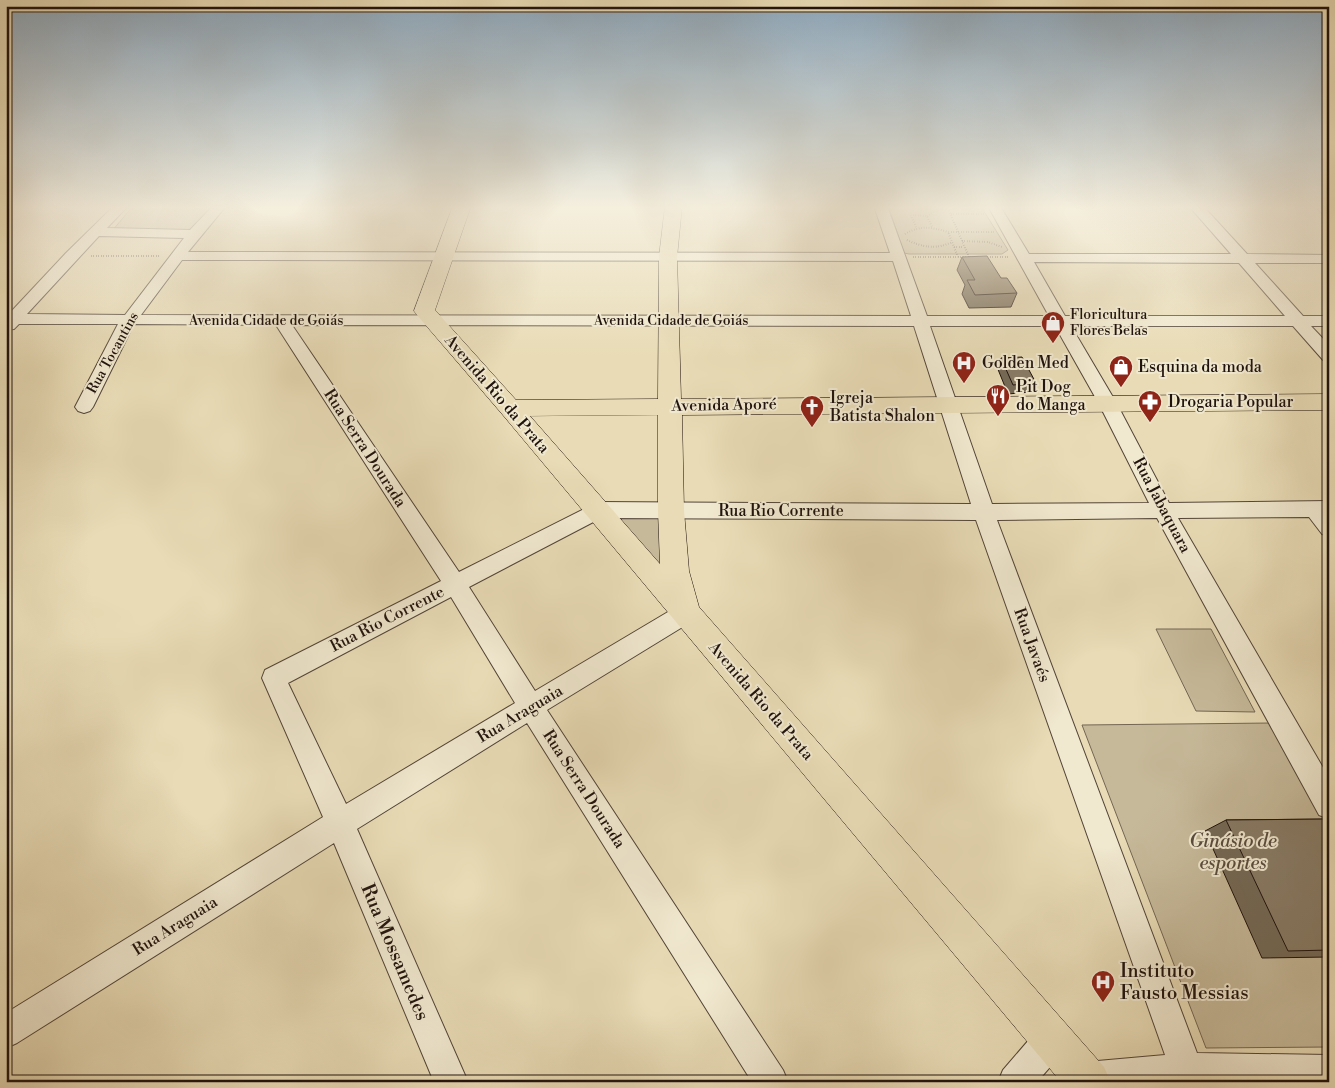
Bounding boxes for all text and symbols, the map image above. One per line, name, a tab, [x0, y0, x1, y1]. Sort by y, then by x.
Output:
place label: Floricultura Flores Belas	[1070, 306, 1148, 340]
street label: Rua Tocantins	[83, 309, 143, 397]
shop icon: Floricultura Flores Belas	[1040, 310, 1066, 344]
street label: Avenida Cidade de Goiás	[188, 312, 343, 330]
street label: Avenida Cidade de Goiás	[593, 312, 748, 330]
street label: Avenida Rio da Prata	[439, 330, 554, 458]
hospital icon: Golden Med	[951, 350, 977, 384]
place label: Golden Med	[982, 353, 1069, 373]
shop icon: Esquina da moda	[1108, 354, 1134, 388]
place label: Esquina da moda	[1138, 357, 1263, 377]
place label: Pit Dog do Manga	[1016, 377, 1086, 415]
restaurant icon: Pit Dog do Manga	[985, 383, 1011, 417]
street label: Rua Serra Dourada	[319, 385, 411, 512]
place label: Igreja Batista Shalon	[829, 388, 935, 426]
pharmacy icon: Drogaria Popular	[1137, 389, 1163, 423]
place label: Drogaria Popular	[1168, 392, 1293, 412]
street label: Avenida Aporé	[670, 394, 777, 416]
church icon: Igreja Batista Shalon	[799, 394, 825, 428]
street label: Rua Jabaquara	[1128, 454, 1196, 557]
street label: Rua Rio Corrente	[718, 501, 844, 521]
street label: Rua Rio Corrente	[327, 582, 447, 656]
street label: Rua Javaés	[1009, 605, 1055, 685]
street label: Avenida Rio da Prata	[703, 637, 818, 765]
street label: Rua Araguaia	[474, 680, 567, 747]
street label: Rua Serra Dourada	[538, 726, 630, 853]
park label: Ginásio de esportes	[1189, 829, 1277, 875]
street label: Rua Mossamedes	[355, 880, 435, 1024]
street label: Rua Araguaia	[129, 892, 222, 960]
place label: Instituto Fausto Messias	[1120, 959, 1249, 1005]
hospital icon: Instituto Fausto Messias	[1090, 969, 1116, 1003]

